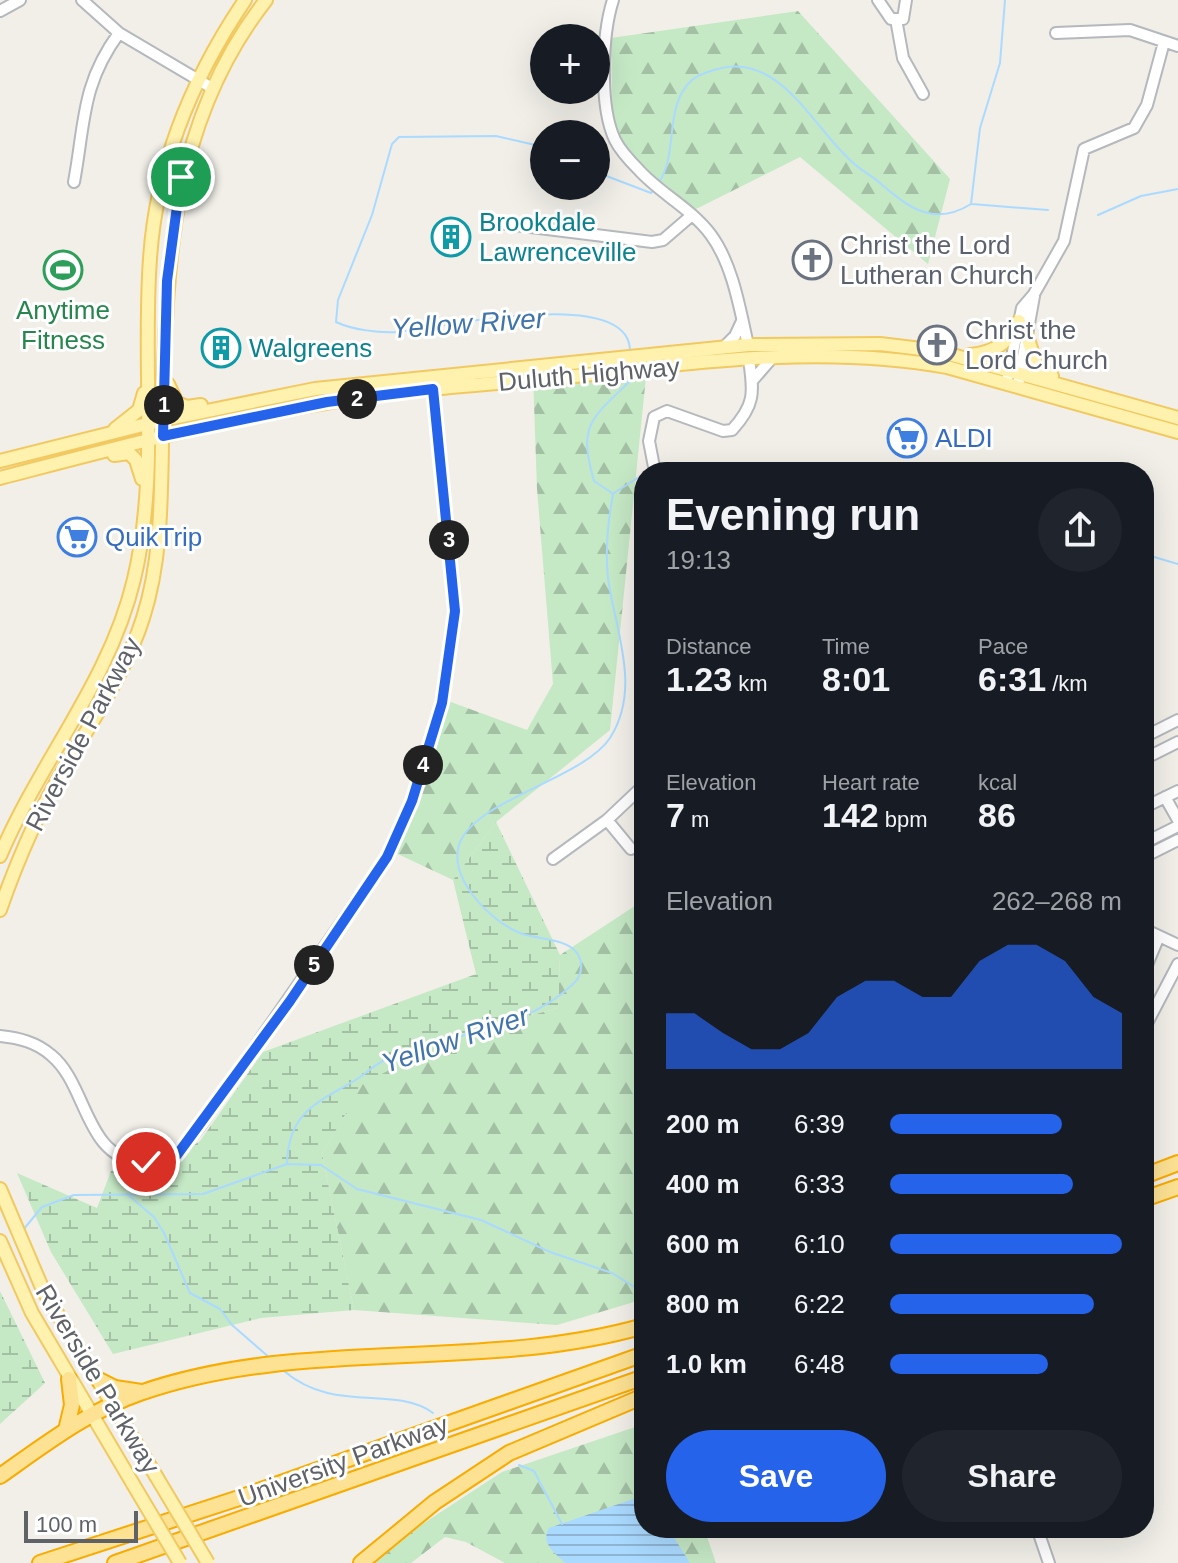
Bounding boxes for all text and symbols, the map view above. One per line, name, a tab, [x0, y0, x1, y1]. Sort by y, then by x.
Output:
map controls	[530, 24, 610, 200]
button: +	[530, 24, 610, 104]
button: −	[530, 120, 610, 200]
pin	[147, 143, 215, 211]
icon: arrive	[159, 155, 203, 199]
place label: Brookdale Lawrenceville	[479, 207, 637, 267]
building icon: Brookdale Lawrenceville	[430, 216, 472, 258]
place label: Christ the Lord Lutheran Church	[840, 230, 1034, 290]
church icon: Christ the Lord Lutheran Church	[791, 239, 833, 281]
sports icon: Anytime Fitness	[42, 249, 84, 291]
place label: Anytime Fitness	[16, 295, 110, 355]
water label: Yellow River	[390, 303, 548, 344]
place label: Christ the Lord Church	[965, 315, 1108, 375]
church icon: Christ the Lord Church	[916, 324, 958, 366]
building icon: Walgreens	[200, 327, 242, 369]
place label: Walgreens	[249, 333, 372, 363]
street label: Duluth Highway	[497, 351, 681, 397]
pin: 2	[337, 379, 377, 419]
pin: 1	[144, 385, 184, 425]
text: 2	[351, 386, 363, 411]
text: 1	[158, 392, 170, 417]
supermarket icon: ALDI	[886, 417, 928, 459]
place label: ALDI	[935, 423, 993, 453]
button: share	[1038, 488, 1122, 572]
text: Evening run	[666, 490, 920, 539]
supermarket icon: QuikTrip	[56, 516, 98, 558]
pin: 3	[429, 520, 469, 560]
place label: QuikTrip	[105, 522, 202, 552]
text: 3	[443, 527, 455, 552]
text: 19:13	[666, 545, 731, 575]
street label: Riverside Parkway	[19, 632, 147, 836]
text: Distance	[666, 634, 752, 659]
text: Time	[822, 634, 870, 659]
text: Pace	[978, 634, 1028, 659]
text: 1.23	[666, 660, 732, 698]
text: 8:01	[822, 660, 890, 698]
text: 6:31	[978, 660, 1046, 698]
text: km	[732, 671, 768, 696]
text: /km	[1046, 671, 1088, 696]
pin: 4	[403, 745, 443, 785]
text: 4	[417, 752, 429, 777]
text: Elevation	[666, 770, 757, 795]
text: Heart rate	[822, 770, 920, 795]
text: kcal	[978, 770, 1017, 795]
text: 7	[666, 796, 685, 834]
text: 142	[822, 796, 879, 834]
text: 86	[978, 796, 1016, 834]
text: m	[685, 807, 709, 832]
text: bpm	[879, 807, 928, 832]
text: Elevation	[666, 886, 773, 916]
text: 262–268 m	[992, 886, 1122, 916]
pin: 5	[294, 945, 334, 985]
text: 5	[308, 952, 320, 977]
water label: Yellow River	[377, 999, 535, 1079]
text: 200 m	[666, 1109, 740, 1139]
text: 6:39	[794, 1109, 845, 1139]
pin	[112, 1128, 180, 1196]
icon: check	[124, 1140, 168, 1184]
text: 400 m	[666, 1169, 740, 1199]
text: 6:33	[794, 1169, 845, 1199]
text: 600 m	[666, 1229, 740, 1259]
text: 6:10	[794, 1229, 845, 1259]
street label: Riverside Parkway	[30, 1279, 166, 1479]
text: 800 m	[666, 1289, 740, 1319]
text: 6:22	[794, 1289, 845, 1319]
text: 1.0 km	[666, 1349, 747, 1379]
text: 6:48	[794, 1349, 845, 1379]
street label: University Parkway	[234, 1409, 452, 1513]
button: Save	[666, 1430, 886, 1522]
button: Share	[902, 1430, 1122, 1522]
scale bar	[24, 1507, 138, 1543]
text: 100 m	[36, 1512, 97, 1537]

